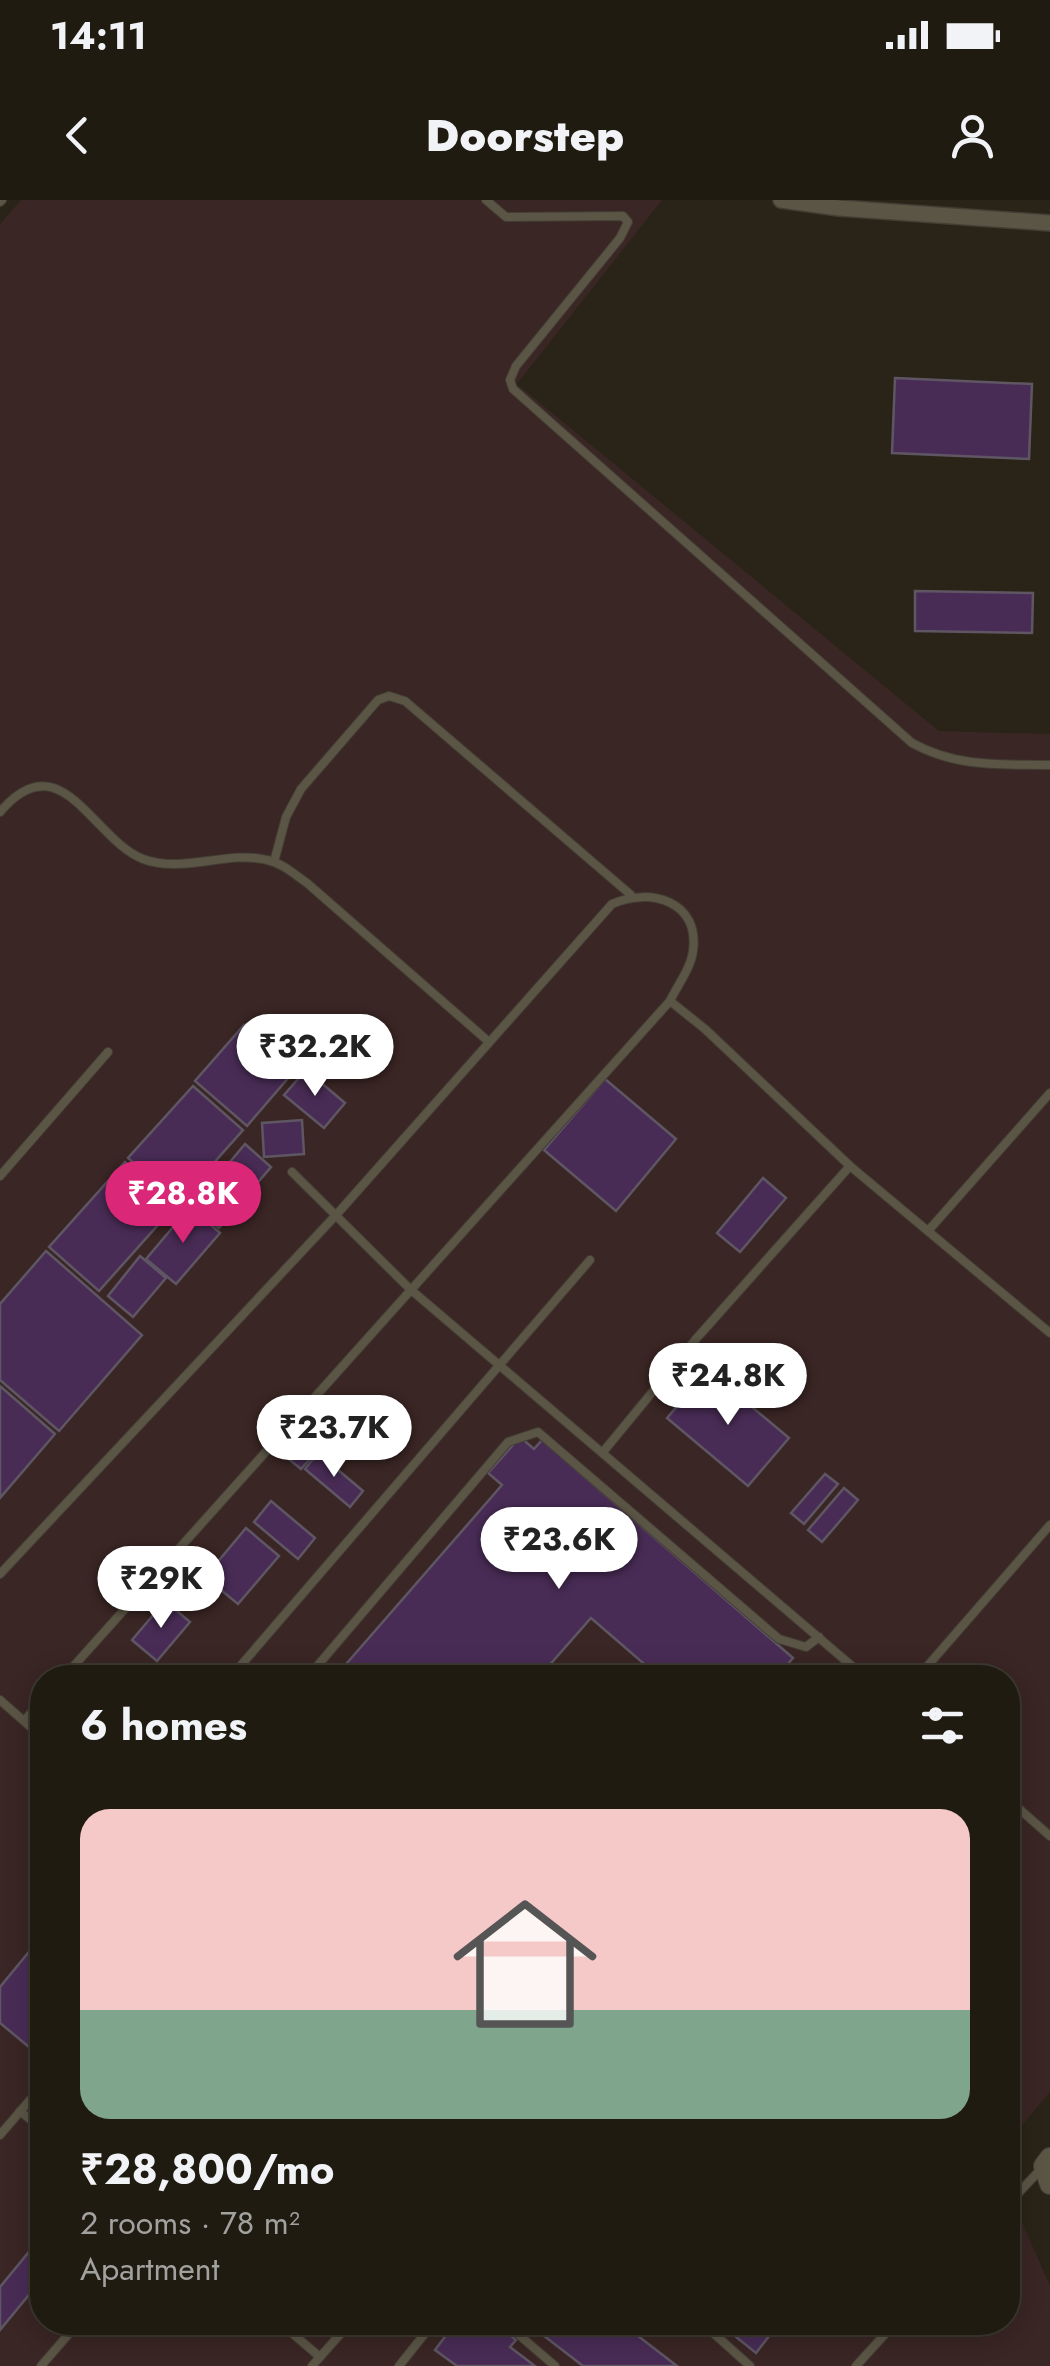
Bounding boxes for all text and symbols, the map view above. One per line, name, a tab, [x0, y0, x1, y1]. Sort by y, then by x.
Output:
text: 14:11	[50, 8, 147, 63]
text: Doorstep	[426, 103, 624, 168]
icon: back	[50, 108, 105, 163]
icon: person	[945, 108, 1000, 163]
pin: ₹32.2K	[234, 1014, 396, 1099]
text: ₹32.2K	[259, 1023, 371, 1069]
pin: ₹28.8K	[102, 1161, 264, 1246]
text: ₹28.8K	[127, 1170, 239, 1216]
pin: ₹24.8K	[647, 1343, 809, 1428]
text: ₹24.8K	[671, 1352, 785, 1398]
pin: ₹23.7K	[253, 1395, 415, 1480]
text: ₹23.7K	[279, 1404, 389, 1450]
pin: ₹23.6K	[478, 1507, 640, 1592]
text: ₹23.6K	[503, 1516, 615, 1562]
pin: ₹29K	[102, 1546, 220, 1631]
text: ₹29K	[119, 1555, 203, 1601]
text: 6 homes	[80, 1695, 247, 1756]
icon: filters	[915, 1698, 970, 1753]
icon: home	[435, 1874, 615, 2054]
text: ₹28,800/mo	[80, 2139, 335, 2200]
text: 2 rooms · 78 m²	[80, 2200, 300, 2246]
text: Apartment	[80, 2246, 219, 2292]

